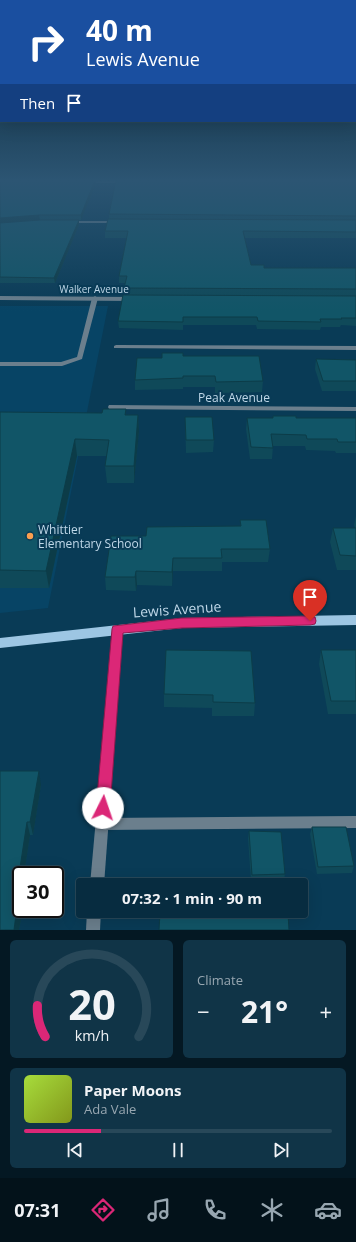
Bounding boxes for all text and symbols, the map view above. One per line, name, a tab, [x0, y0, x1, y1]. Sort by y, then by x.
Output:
text: 40 m	[86, 11, 153, 49]
icon: right	[20, 16, 72, 68]
text: Lewis Avenue	[86, 47, 200, 71]
icon: arrive	[63, 92, 85, 114]
text: Then	[20, 93, 55, 113]
street label: Walker Avenue	[59, 282, 129, 296]
street label: Peak Avenue	[198, 389, 270, 406]
place label: Whittier Elementary School	[38, 521, 142, 552]
marker: Whittier Elementary School	[25, 531, 35, 541]
pin	[293, 580, 327, 621]
icon: arrive	[299, 586, 321, 608]
street label: Lewis Avenue	[132, 596, 222, 622]
position arrow	[82, 787, 124, 829]
speed limit sign: 30	[12, 866, 64, 918]
text: 07:32 · 1 min · 90 m	[122, 888, 262, 908]
text: Climate	[197, 971, 243, 989]
text: 20	[68, 976, 115, 1032]
text: 21°	[241, 991, 288, 1032]
text: −	[197, 996, 210, 1026]
text: +	[319, 996, 332, 1026]
text: km/h	[74, 1026, 109, 1045]
text: Paper Moons	[84, 1080, 182, 1100]
text: Ada Vale	[84, 1100, 136, 1118]
icon: previous	[64, 1139, 86, 1161]
icon: pause	[167, 1139, 189, 1161]
icon: next	[270, 1139, 292, 1161]
icon: directions	[89, 1196, 117, 1224]
icon: music	[145, 1196, 173, 1224]
icon: phone	[201, 1196, 229, 1224]
icon: climate	[258, 1196, 286, 1224]
icon: car	[314, 1196, 342, 1224]
text: 07:31	[14, 1198, 60, 1222]

